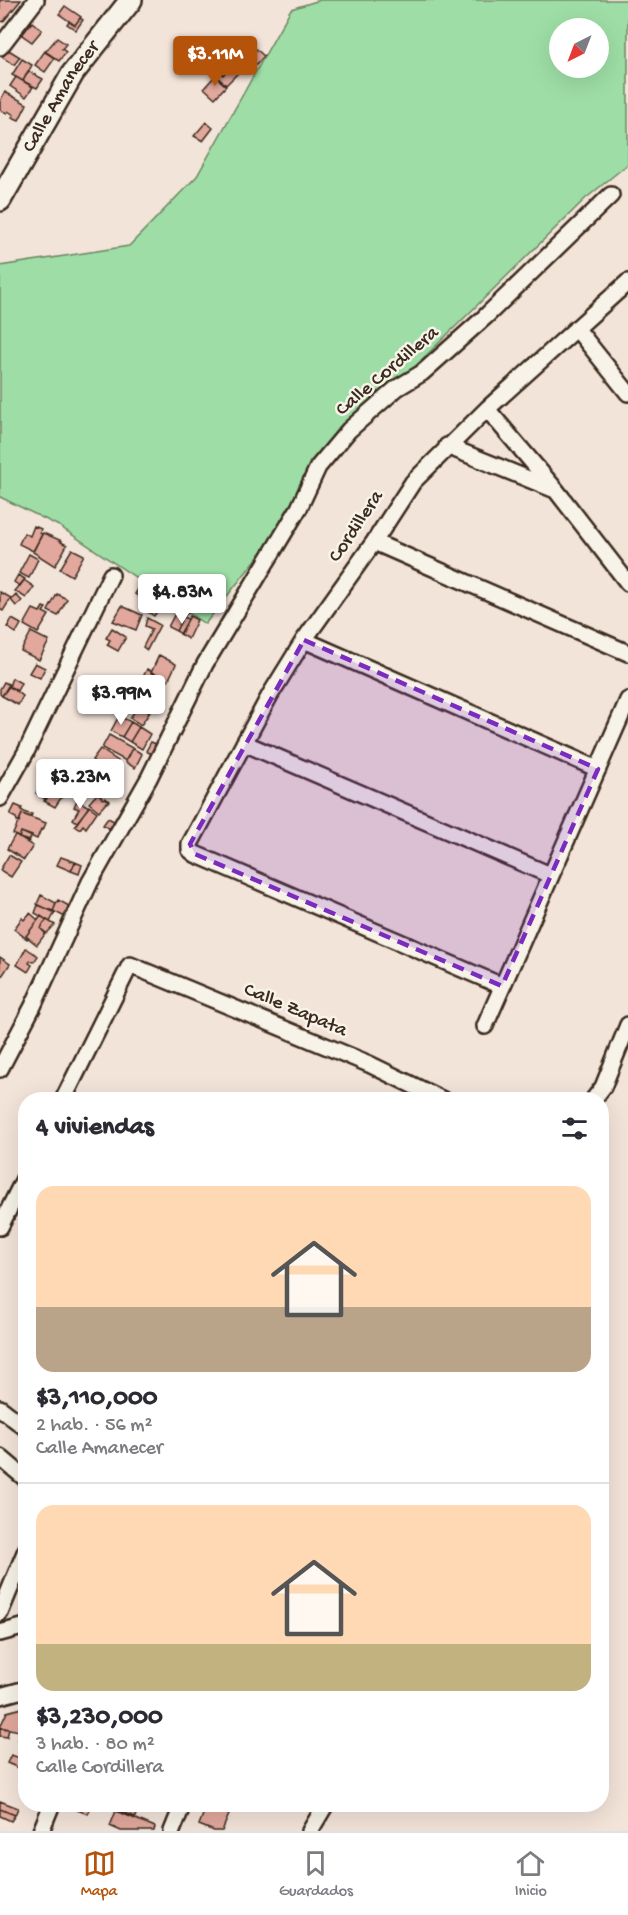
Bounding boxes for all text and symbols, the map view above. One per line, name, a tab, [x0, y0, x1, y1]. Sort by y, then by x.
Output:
north arrow	[549, 18, 609, 78]
map controls	[549, 18, 609, 78]
street label: Calle Amanecer	[18, 35, 106, 157]
pin: $3.11M	[166, 36, 264, 87]
text: $3.11M	[187, 44, 243, 67]
street label: Calle Cordillera	[332, 322, 445, 422]
street label: Cordillera	[325, 486, 390, 567]
pin: $4.83M	[133, 574, 231, 625]
text: $4.83M	[152, 582, 212, 605]
pin: $3.99M	[72, 675, 170, 726]
text: $3.99M	[91, 683, 151, 706]
pin: $3.23M	[31, 759, 129, 810]
text: $3.23M	[50, 767, 110, 790]
street label: Calle Zapata	[240, 979, 351, 1043]
icon: filters	[558, 1112, 591, 1145]
text: 4 viviendas	[36, 1113, 154, 1144]
icon: home	[260, 1225, 368, 1333]
text: $3,110,000	[36, 1384, 158, 1415]
text: 2 hab. · 56 m²	[36, 1415, 152, 1438]
text: Calle Amanecer	[36, 1438, 163, 1461]
icon: home	[260, 1544, 368, 1652]
text: $3,230,000	[36, 1703, 163, 1734]
text: 3 hab. · 80 m²	[36, 1734, 155, 1757]
text: Calle Cordillera	[36, 1757, 163, 1780]
tab: Mapa	[81, 1847, 117, 1902]
tab: Guardados	[279, 1847, 353, 1902]
tab: Inicio	[514, 1847, 547, 1902]

